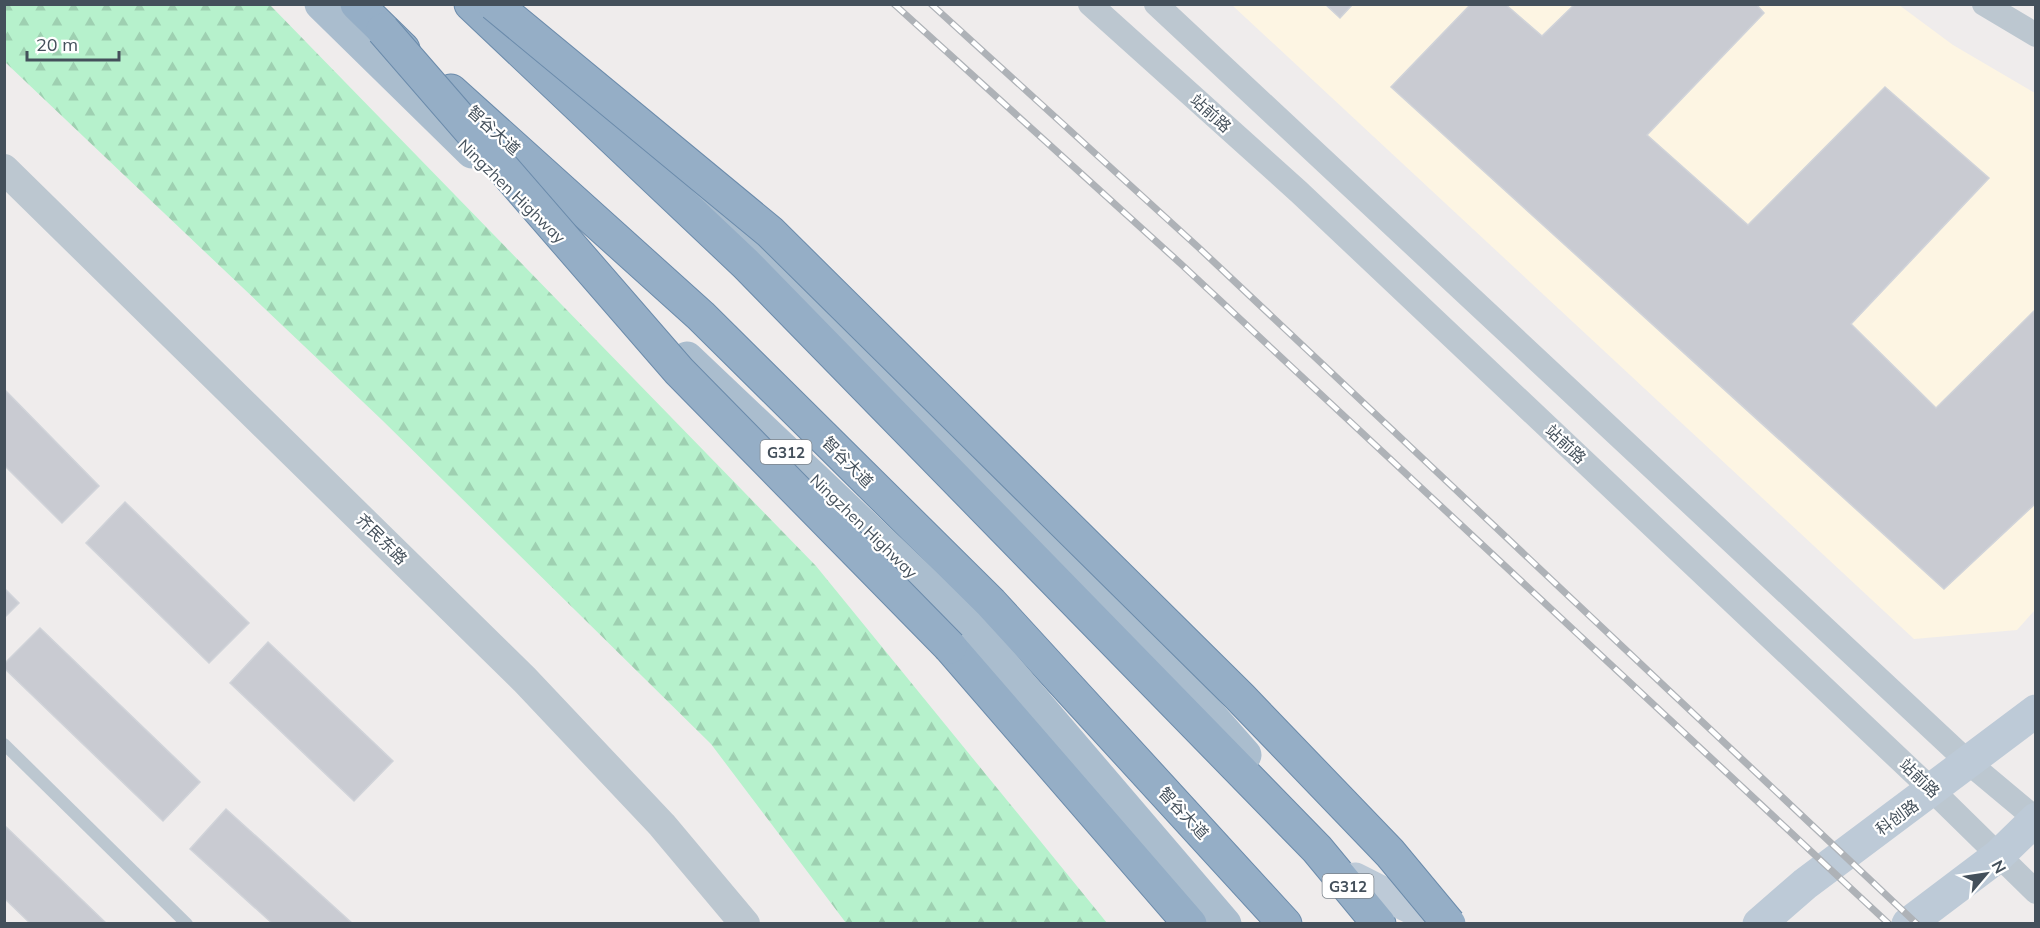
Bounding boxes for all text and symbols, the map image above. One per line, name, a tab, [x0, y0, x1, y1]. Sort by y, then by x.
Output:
scale bar	[27, 24, 118, 62]
text: 20 m	[36, 33, 78, 56]
street label: 站前路	[1186, 90, 1236, 136]
street label: 智谷大道	[464, 101, 524, 159]
street label: Ningzhen Highway	[454, 135, 570, 248]
street label: 站前路	[1542, 420, 1590, 468]
street label: 智谷大道	[818, 432, 878, 492]
road number: G312	[760, 440, 812, 464]
street label: Ningzhen Highway	[806, 470, 922, 583]
street label: 齐民东路	[352, 509, 412, 569]
street label: 站前路	[1896, 754, 1944, 802]
street label: 智谷大道	[1155, 783, 1213, 843]
street label: 科创路	[1872, 795, 1922, 839]
north arrow	[1956, 844, 2016, 904]
text: N	[1987, 857, 2011, 877]
road number: G312	[1322, 874, 1374, 898]

